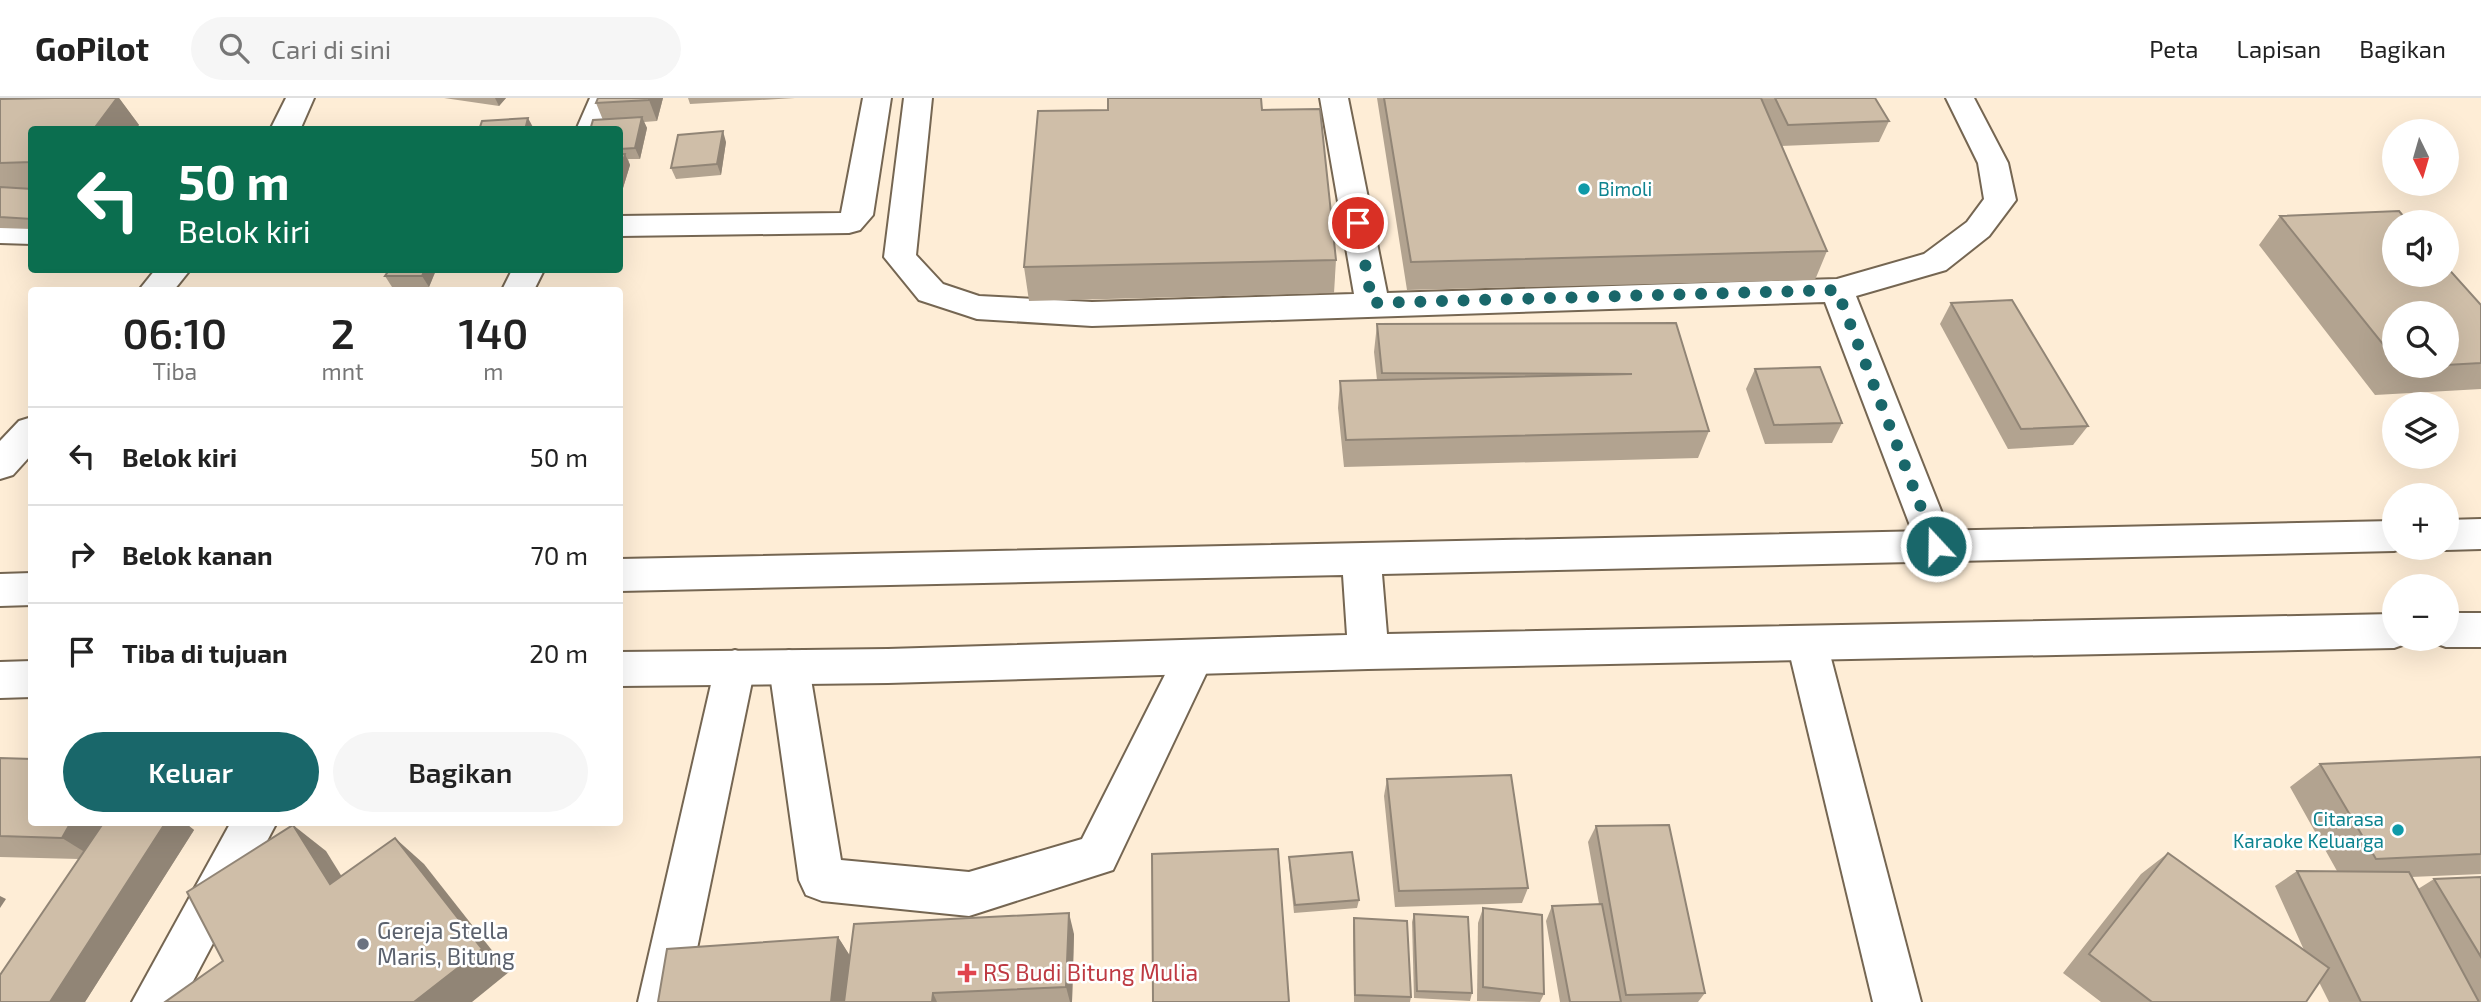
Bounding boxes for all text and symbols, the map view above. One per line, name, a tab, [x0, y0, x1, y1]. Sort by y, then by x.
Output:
search box	[191, 17, 681, 80]
text: GoPilot	[35, 28, 149, 68]
icon: search	[215, 29, 253, 67]
text: Cari di sini	[271, 33, 391, 64]
text: Peta	[2149, 34, 2199, 63]
text: Lapisan	[2237, 34, 2321, 63]
text: Bagikan	[2359, 34, 2446, 63]
north arrow	[2382, 119, 2459, 196]
map controls	[2382, 119, 2459, 651]
text: 50 m	[178, 151, 290, 210]
icon: left	[63, 154, 154, 245]
place label: Bimoli	[1598, 177, 1652, 200]
marker: Bimoli	[1576, 181, 1592, 197]
pin	[1328, 193, 1388, 253]
icon: arrive	[1339, 204, 1377, 242]
button: sound	[2382, 210, 2459, 287]
text: Belok kiri	[178, 211, 311, 249]
button: search	[2382, 301, 2459, 378]
text: 06:10	[123, 307, 227, 357]
text: 2	[331, 307, 355, 357]
text: 140	[458, 307, 528, 357]
text: Tiba	[152, 357, 197, 385]
text: mnt	[322, 357, 364, 385]
text: m	[483, 357, 503, 385]
button: layers	[2382, 392, 2459, 469]
icon: left	[63, 437, 101, 475]
text: Belok kiri	[122, 441, 237, 472]
text: 50 m	[530, 441, 588, 472]
button: +	[2382, 483, 2459, 560]
position arrow	[1899, 509, 1973, 583]
icon: right	[63, 535, 101, 573]
text: Belok kanan	[122, 539, 273, 570]
text: 70 m	[530, 539, 588, 570]
button: −	[2382, 574, 2459, 651]
icon: arrive	[63, 633, 101, 671]
text: Tiba di tujuan	[122, 637, 288, 668]
text: 20 m	[529, 637, 588, 668]
button: Keluar	[63, 732, 319, 812]
button: Bagikan	[333, 732, 588, 812]
place label: Citarasa Karaoke Keluarga	[2233, 807, 2384, 852]
marker: Citarasa Karaoke Keluarga	[2390, 822, 2406, 838]
place label: Gereja Stella Maris, Bitung	[377, 916, 515, 970]
marker: Gereja Stella Maris, Bitung	[355, 936, 371, 952]
place label: RS Budi Bitung Mulia	[983, 958, 1198, 986]
marker: RS Budi Bitung Mulia	[957, 963, 977, 983]

